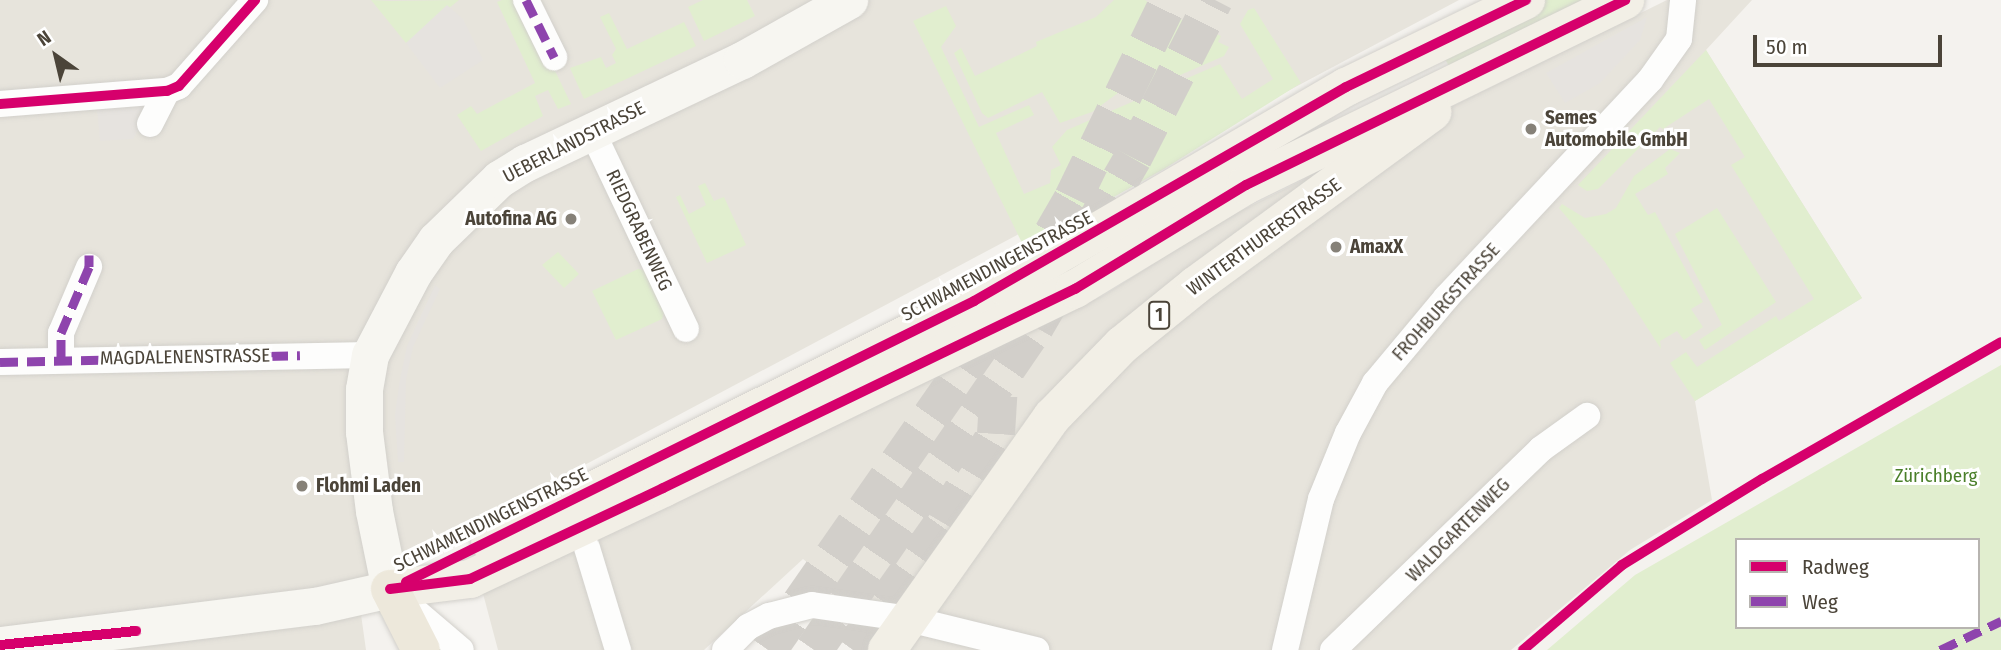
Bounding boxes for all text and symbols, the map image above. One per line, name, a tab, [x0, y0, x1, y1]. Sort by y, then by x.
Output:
north arrow	[21, 21, 91, 91]
scale bar	[1756, 21, 1945, 65]
text: N	[33, 25, 55, 51]
text: 50 m	[1766, 34, 1808, 60]
street label: UEBERLANDSTRASSE	[499, 96, 649, 188]
place label: Semes Automobile GmbH	[1545, 107, 1688, 151]
marker: Semes Automobile GmbH	[1523, 121, 1539, 137]
street label: RIEDGRABENWEG	[601, 166, 677, 294]
street label: WINTERTHURERSTRASSE	[1182, 173, 1346, 301]
street label: SCHWAMENDINGENSTRASSE	[897, 206, 1097, 326]
place label: Autofina AG	[465, 208, 557, 230]
marker: Autofina AG	[563, 211, 579, 227]
place label: AmaxX	[1350, 236, 1403, 258]
marker: AmaxX	[1328, 239, 1344, 255]
street label: FROHBURGSTRASSE	[1387, 239, 1505, 365]
road number: 1	[1147, 300, 1171, 330]
street label: MAGDALENENSTRASSE	[100, 344, 270, 370]
street label: SCHWAMENDINGENSTRASSE	[390, 463, 592, 577]
park label: Zürichberg	[1895, 465, 1977, 487]
street label: WALDGARTENWEG	[1401, 473, 1515, 587]
place label: Flohmi Laden	[316, 475, 421, 497]
marker: Flohmi Laden	[294, 478, 310, 494]
legend	[1735, 538, 1980, 629]
text: Radweg	[1802, 554, 1869, 580]
text: Weg	[1802, 589, 1838, 615]

